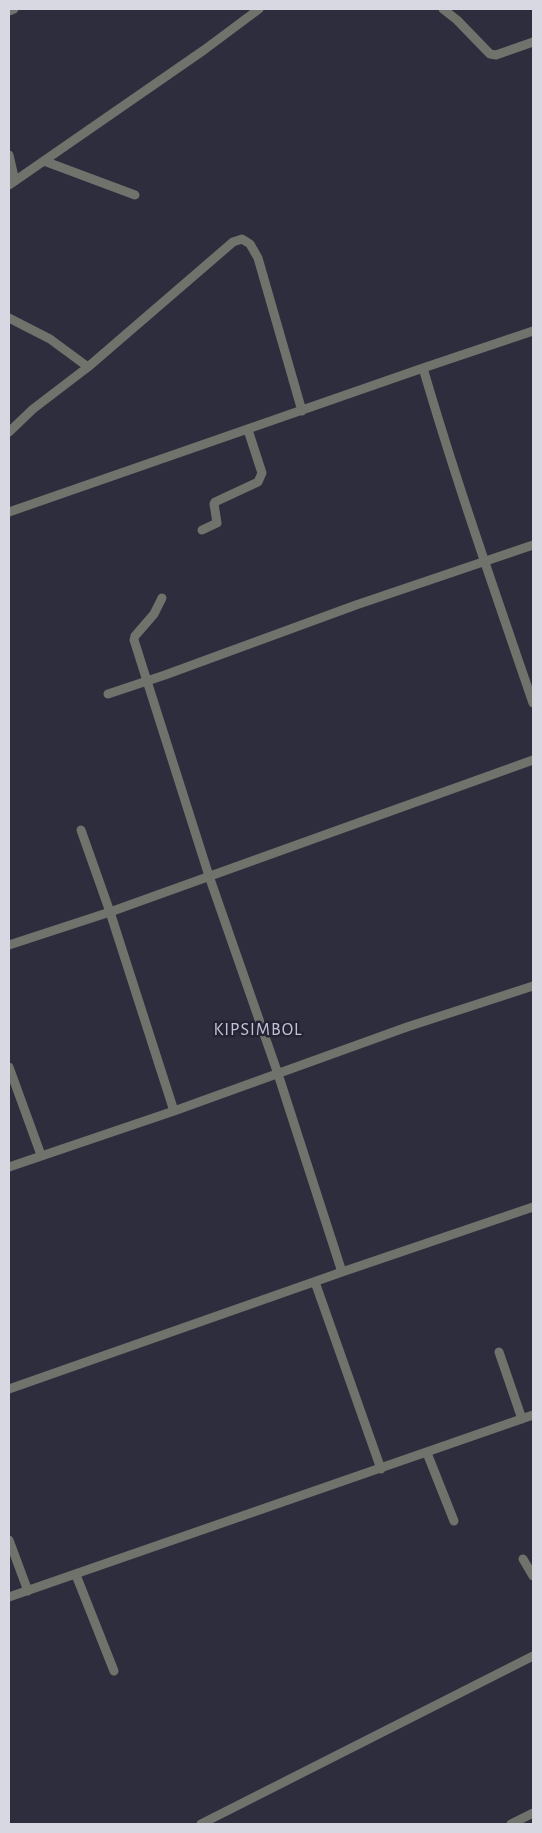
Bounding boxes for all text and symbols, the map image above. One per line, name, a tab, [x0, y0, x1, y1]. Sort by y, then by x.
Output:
district label: KIPSIMBOL	[212, 1019, 304, 1041]

